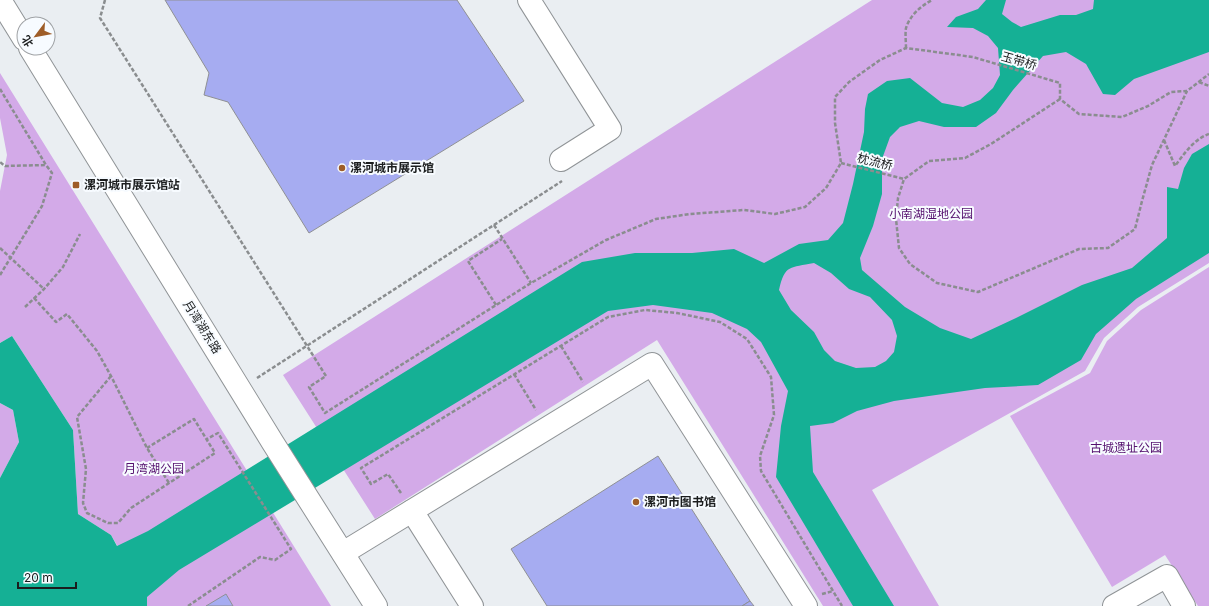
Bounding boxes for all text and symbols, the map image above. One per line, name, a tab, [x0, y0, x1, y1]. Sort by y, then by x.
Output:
north arrow	[16, 16, 56, 56]
text: 北	[19, 33, 36, 50]
street label: 玉带桥	[1000, 48, 1039, 73]
street label: 枕流桥	[856, 150, 894, 173]
place label: 漯河城市展示馆	[350, 160, 434, 175]
marker: 漯河城市展示馆	[337, 163, 347, 173]
place label: 漯河城市展示馆站	[84, 177, 180, 192]
marker: 漯河城市展示馆站	[71, 180, 81, 190]
park label: 小南湖湿地公园	[889, 206, 973, 221]
street label: 月湾湖东路	[180, 297, 225, 356]
park label: 古城遗址公园	[1090, 440, 1162, 455]
park label: 月湾湖公园	[124, 461, 184, 476]
place label: 漯河市图书馆	[644, 494, 716, 509]
marker: 漯河市图书馆	[631, 497, 641, 507]
scale bar	[18, 564, 76, 590]
text: 20 m	[24, 570, 53, 585]

